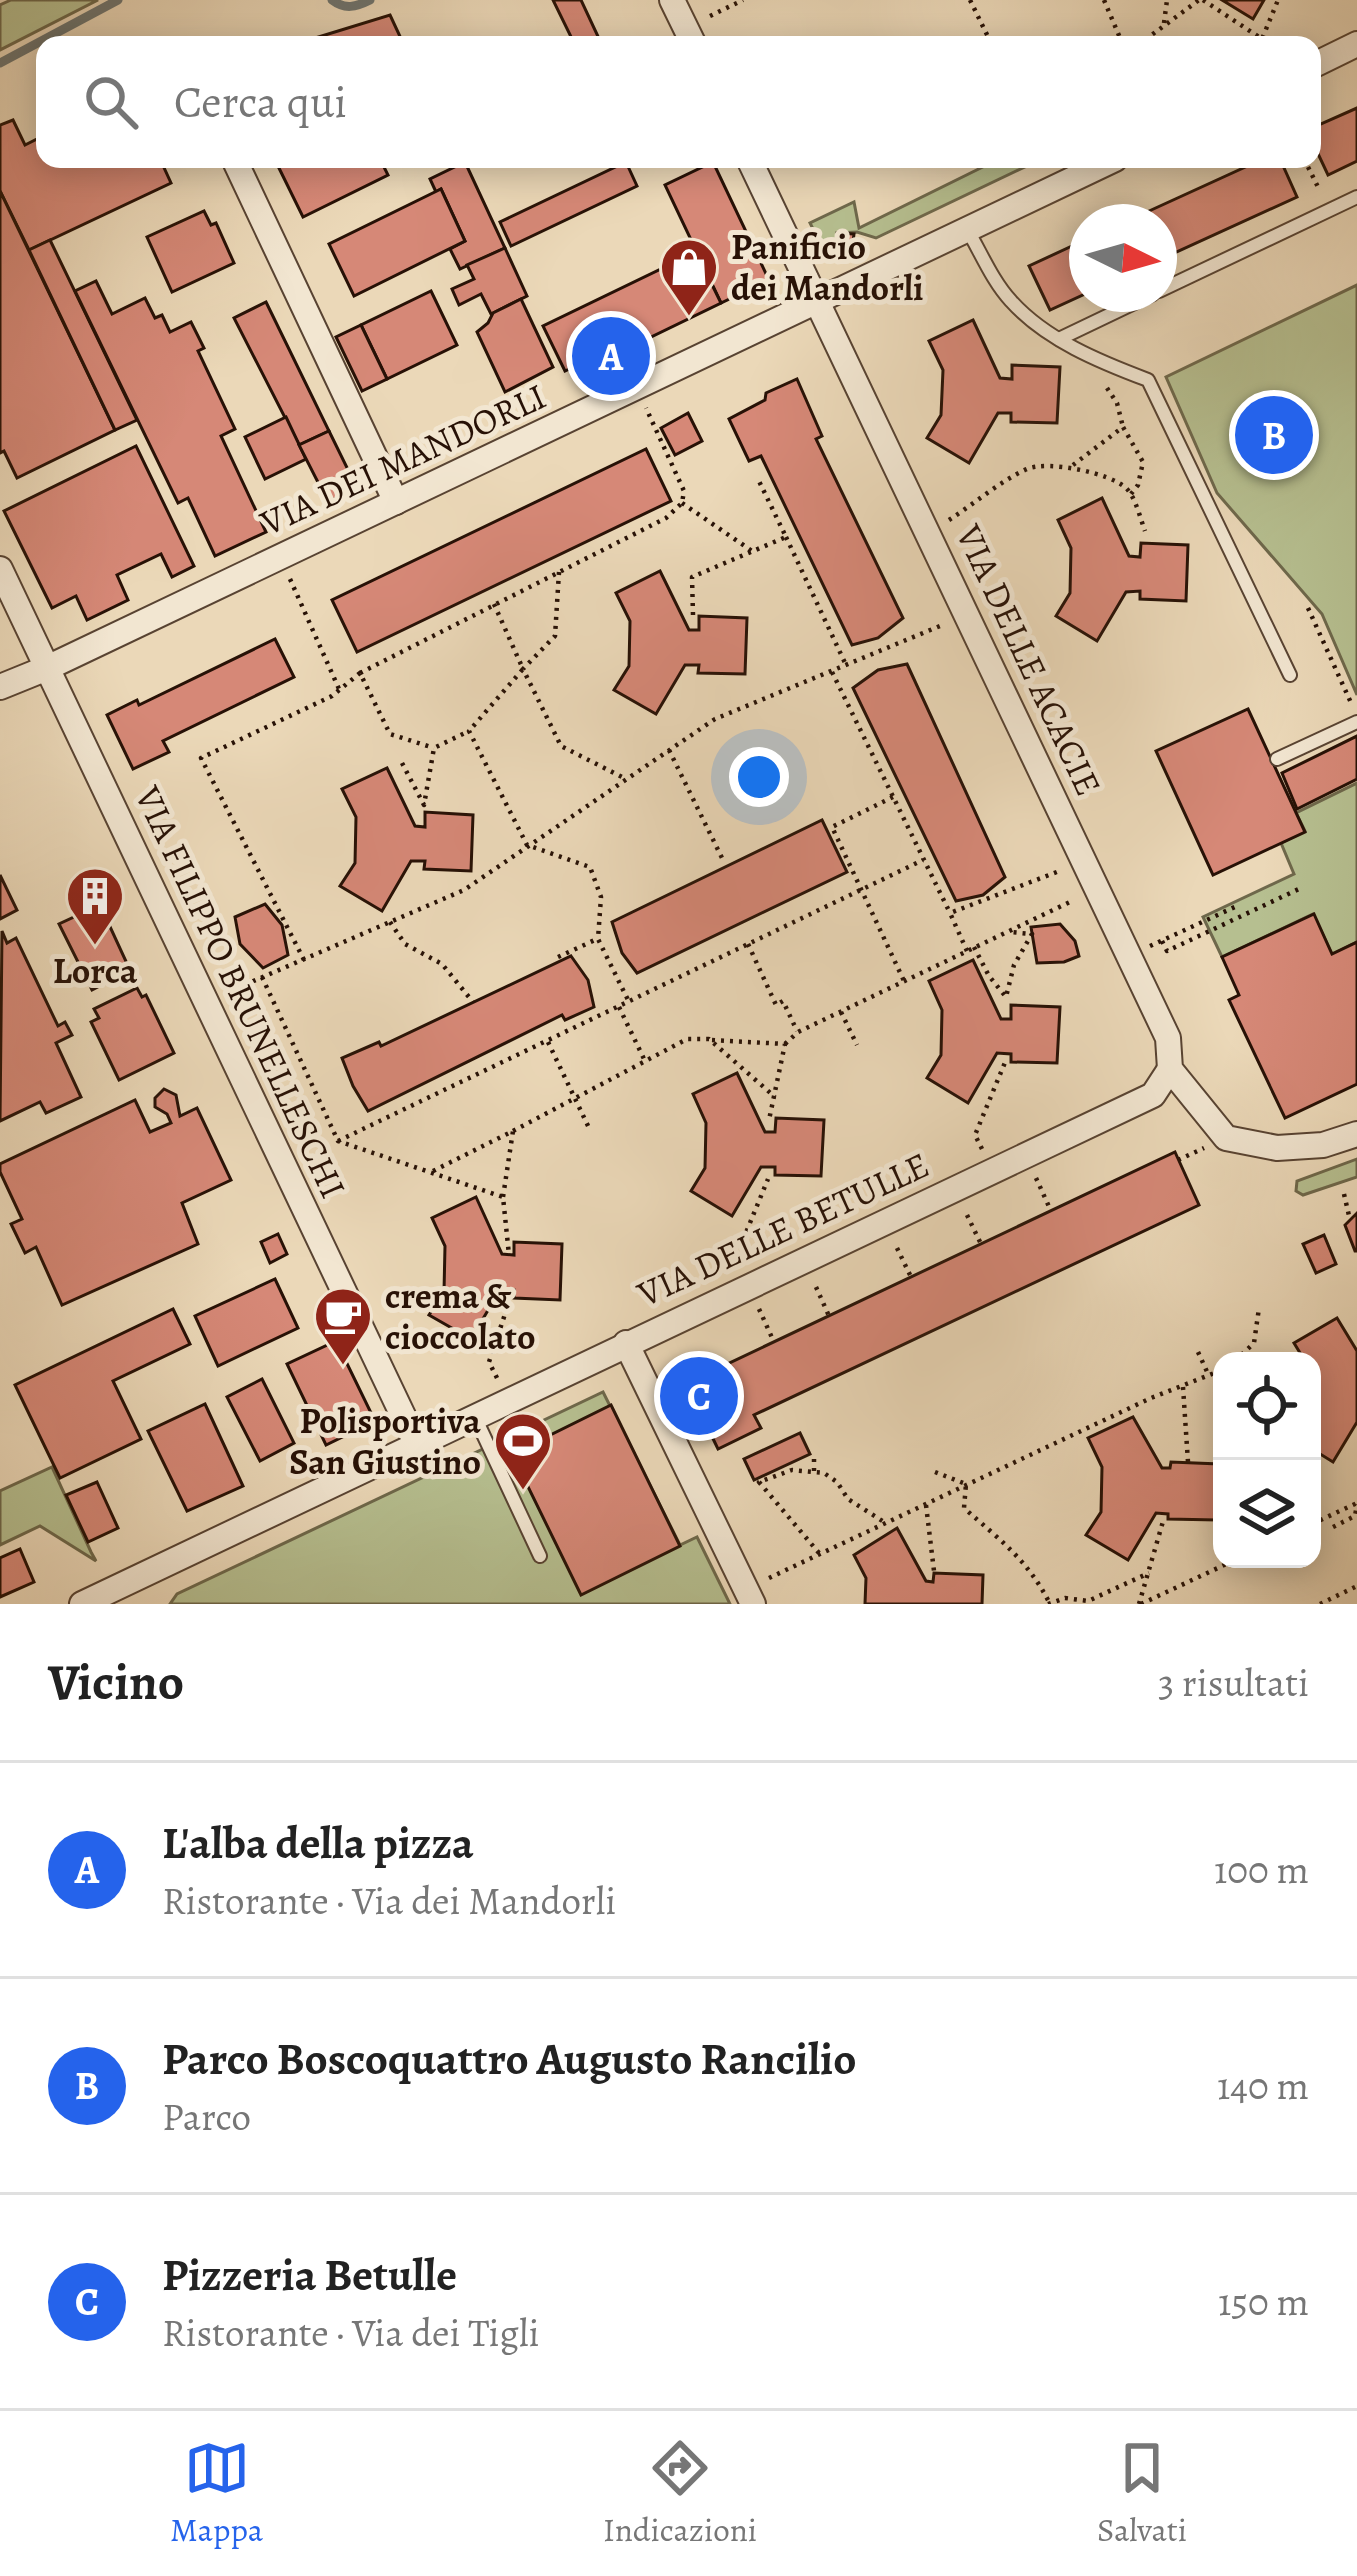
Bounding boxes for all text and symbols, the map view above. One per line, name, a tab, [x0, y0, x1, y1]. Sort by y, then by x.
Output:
search box	[36, 36, 1321, 168]
icon: search	[78, 69, 144, 135]
text: Cerca qui	[174, 71, 347, 133]
north arrow	[1069, 204, 1177, 312]
place label: Panificio dei Mandorli	[731, 222, 924, 312]
shop icon: Panificio dei Mandorli	[658, 236, 720, 318]
pin: A	[572, 311, 650, 401]
street label: VIA DEI MANDORLI	[251, 371, 554, 547]
pin: B	[1235, 390, 1313, 480]
street label: VIA DELLE ACACIE	[944, 516, 1113, 803]
your location	[729, 747, 789, 807]
street label: VIA FILIPPO BRUNELLESCHI	[124, 777, 358, 1206]
building icon: Lorca	[64, 865, 126, 947]
place label: Lorca	[53, 946, 138, 995]
street label: VIA DELLE BETULLE	[629, 1140, 937, 1318]
place label: crema & cioccolato	[385, 1271, 536, 1361]
cafe icon: crema & cioccolato	[312, 1285, 374, 1367]
pin: C	[660, 1351, 738, 1441]
map controls	[1213, 1352, 1321, 1568]
button: locate	[1213, 1352, 1321, 1460]
place label: Polisportiva San Giustino	[289, 1396, 482, 1486]
sports icon: Polisportiva San Giustino	[492, 1410, 554, 1492]
button: layers	[1213, 1460, 1321, 1568]
text: Vicino	[48, 1647, 184, 1717]
text: 3 risultati	[1158, 1656, 1309, 1709]
text: L'alba della pizza	[162, 1812, 474, 1874]
text: A	[75, 1843, 99, 1896]
text: 100 m	[1214, 1843, 1309, 1896]
text: Ristorante · Via dei Mandorli	[162, 1874, 616, 1927]
text: Parco Boscoquattro Augusto Rancilio	[162, 2028, 856, 2090]
text: B	[75, 2059, 99, 2112]
text: 140 m	[1217, 2059, 1309, 2112]
text: Parco	[162, 2090, 251, 2143]
text: Pizzeria Betulle	[162, 2244, 457, 2306]
text: C	[75, 2275, 99, 2328]
text: 150 m	[1218, 2275, 1309, 2328]
text: Ristorante · Via dei Tigli	[162, 2306, 539, 2359]
tab: Mappa	[170, 2435, 263, 2552]
tab: Indicazioni	[603, 2435, 757, 2552]
tab: Salvati	[1097, 2435, 1187, 2552]

